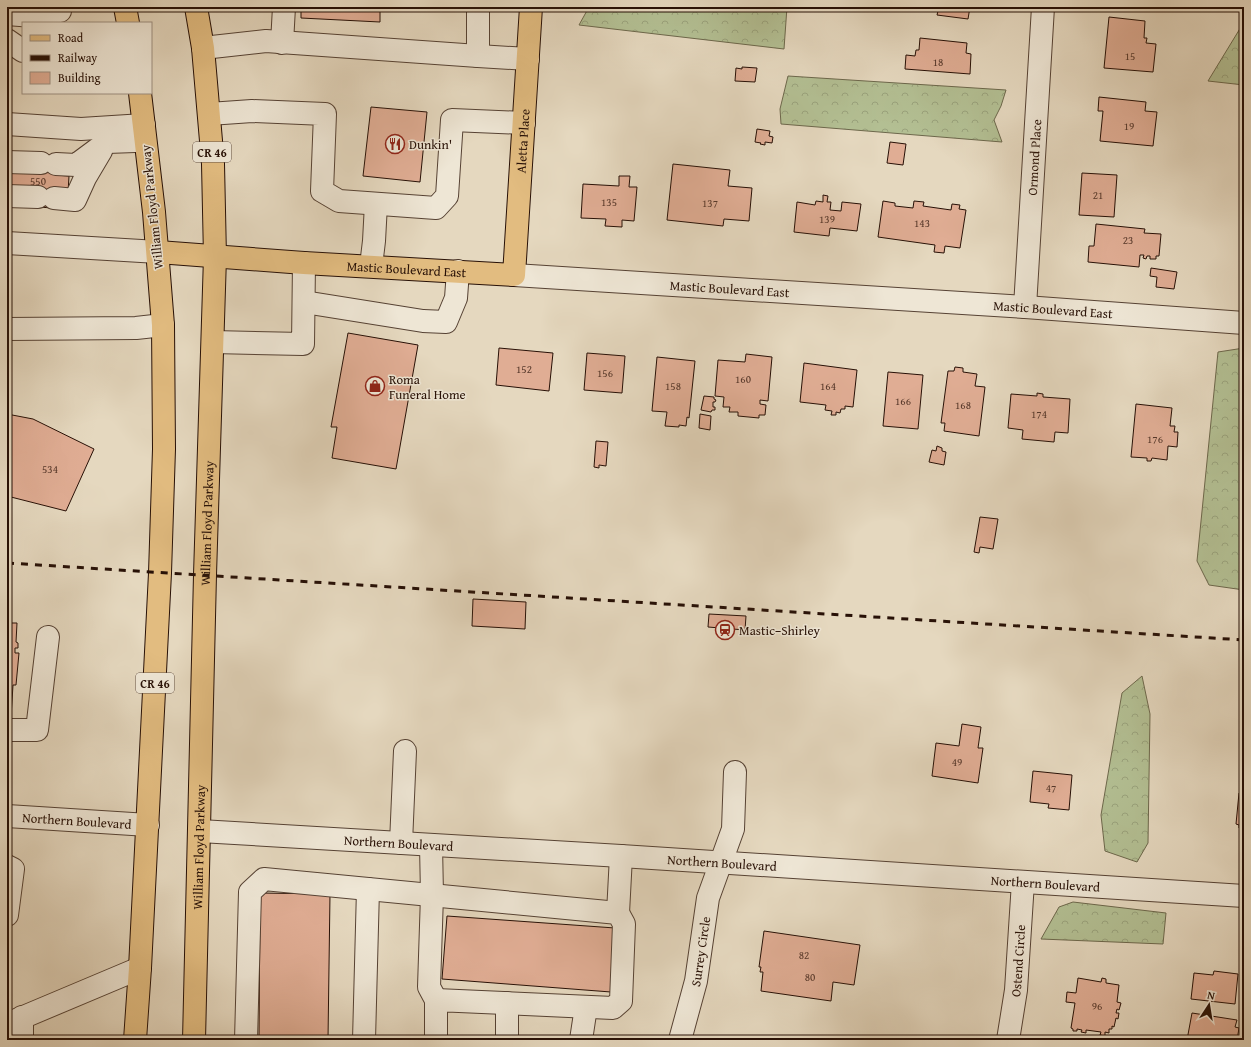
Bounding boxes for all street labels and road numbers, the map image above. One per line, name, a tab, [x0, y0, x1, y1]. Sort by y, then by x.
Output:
street label: Aletta Place	[511, 108, 534, 174]
street label: Ormond Place	[1022, 119, 1046, 196]
road number: CR 46	[193, 142, 231, 162]
street label: William Floyd Parkway	[136, 143, 168, 270]
street label: Mastic Boulevard East	[346, 256, 467, 282]
street label: Mastic Boulevard East	[669, 275, 790, 302]
street label: Mastic Boulevard East	[993, 296, 1114, 323]
street label: William Floyd Parkway	[195, 460, 218, 586]
road number: CR 46	[136, 673, 174, 693]
street label: William Floyd Parkway	[188, 784, 210, 910]
street label: Northern Boulevard	[22, 807, 132, 833]
street label: Northern Boulevard	[343, 830, 454, 856]
street label: Northern Boulevard	[667, 850, 777, 875]
street label: Northern Boulevard	[990, 870, 1101, 896]
street label: Surrey Circle	[685, 915, 715, 989]
street label: Ostend Circle	[1006, 924, 1030, 998]

